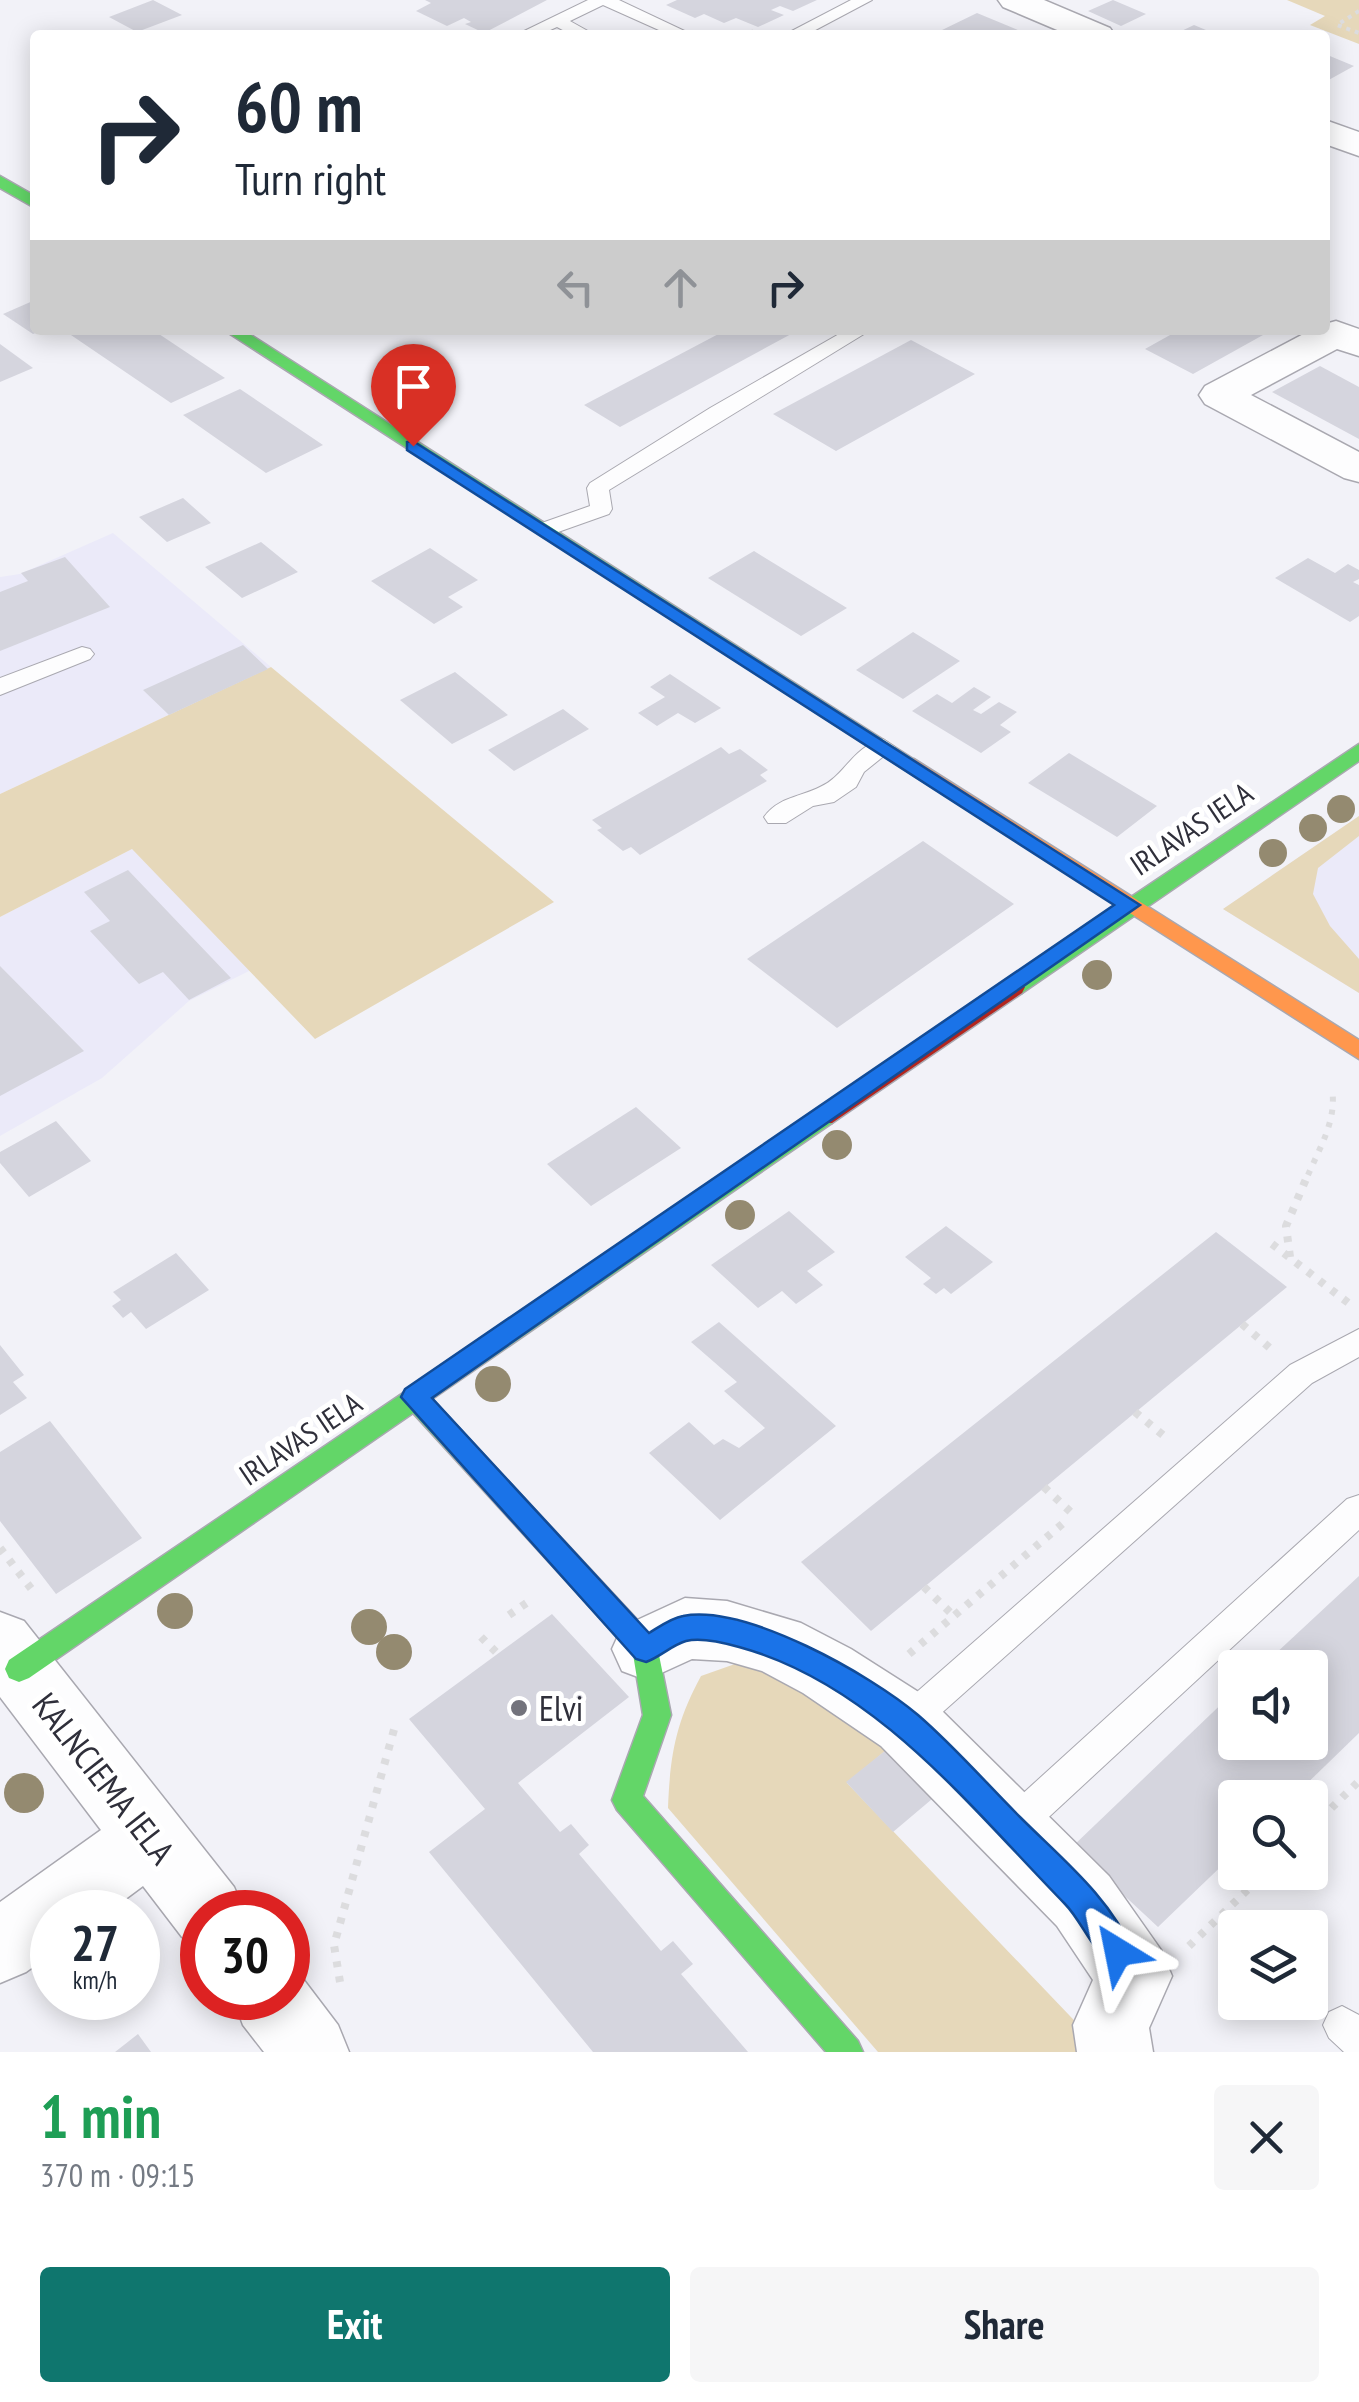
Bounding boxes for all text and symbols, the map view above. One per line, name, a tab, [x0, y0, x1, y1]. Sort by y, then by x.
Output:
text: 60 m	[235, 61, 363, 151]
icon: right	[70, 70, 200, 200]
text: Turn right	[235, 149, 386, 207]
icon: left	[548, 260, 603, 315]
icon: ahead	[653, 260, 708, 315]
icon: right	[758, 260, 813, 315]
pin	[371, 344, 456, 447]
icon: arrive	[386, 359, 441, 414]
street label: IRLAVAS IELA	[1122, 772, 1261, 883]
street label: IRLAVAS IELA	[231, 1382, 370, 1493]
map controls	[1218, 1650, 1328, 2020]
button: sound	[1218, 1650, 1328, 1760]
street label: KALNCIEMA IELA	[23, 1683, 186, 1873]
place label: Elvi	[539, 1685, 583, 1731]
marker: Elvi	[508, 1697, 530, 1719]
button: search	[1218, 1780, 1328, 1890]
speed limit sign: 30	[180, 1890, 310, 2020]
position arrow	[1066, 1900, 1170, 2004]
text: 27	[71, 1910, 119, 1975]
button: layers	[1218, 1910, 1328, 2020]
text: km/h	[73, 1964, 117, 1996]
text: 1 min	[40, 2077, 161, 2155]
button: close	[1214, 2085, 1319, 2190]
text: 370 m · 09:15	[40, 2154, 195, 2196]
button: Exit	[40, 2267, 670, 2382]
button: Share	[690, 2267, 1319, 2382]

